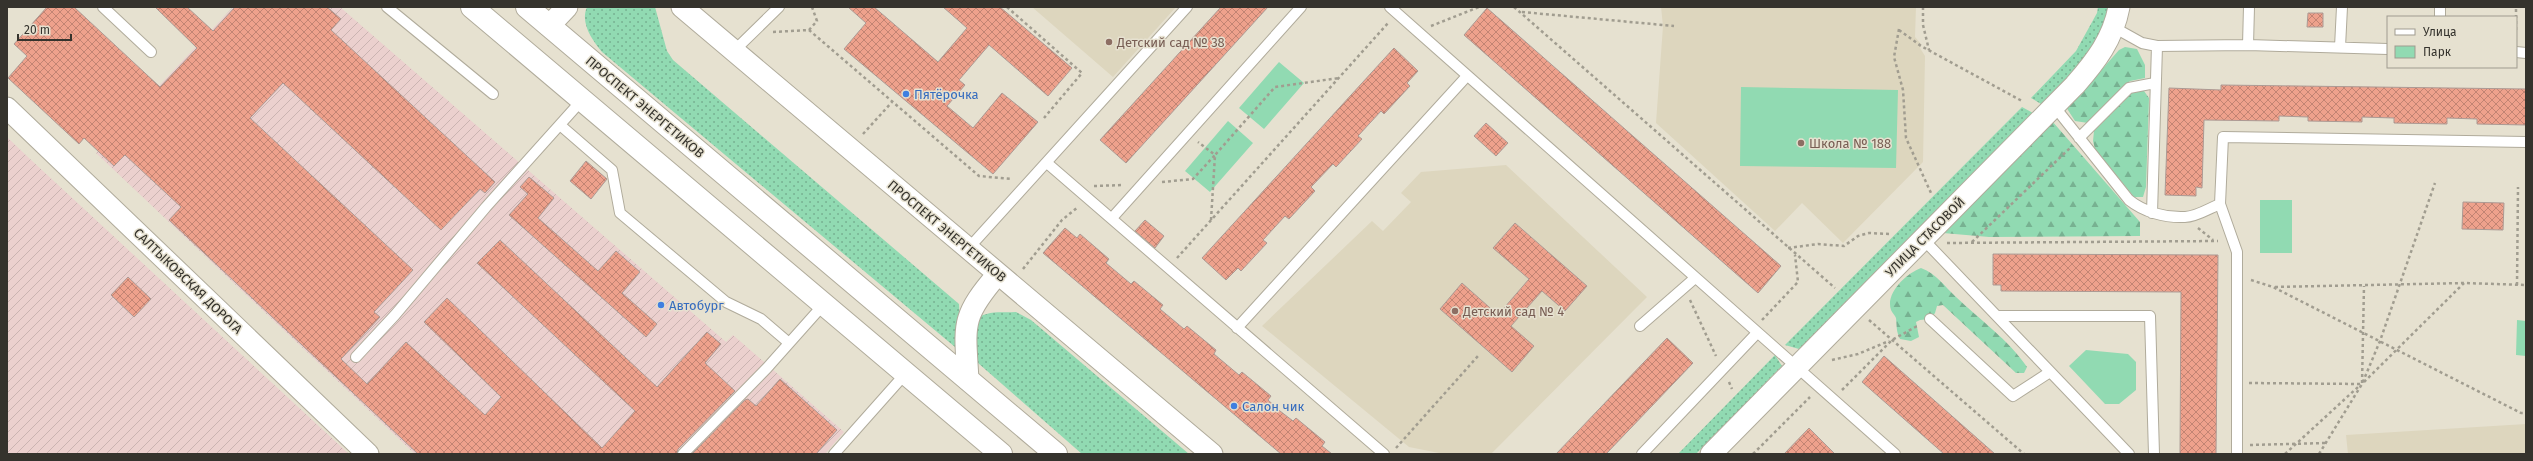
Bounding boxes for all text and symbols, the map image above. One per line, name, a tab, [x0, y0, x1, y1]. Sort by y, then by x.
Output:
scale bar	[18, 16, 71, 42]
legend	[2387, 16, 2517, 68]
text: 20 m	[24, 23, 50, 37]
text: Улица	[2423, 25, 2457, 39]
place label: Детский сад № 38	[1116, 35, 1225, 50]
marker: Детский сад № 38	[1104, 37, 1114, 47]
text: Парк	[2423, 45, 2452, 59]
street label: ПРОСПЕКТ ЭНЕРГЕТИКОВ	[583, 53, 707, 161]
place label: Пятёрочка	[914, 87, 979, 102]
marker: Пятёрочка	[901, 89, 911, 99]
place label: Школа № 188	[1809, 136, 1891, 151]
marker: Школа № 188	[1796, 138, 1806, 148]
street label: ПРОСПЕКТ ЭНЕРГЕТИКОВ	[885, 177, 1009, 285]
street label: УЛИЦА СТАСОВОЙ	[1882, 194, 1968, 280]
street label: САЛТЫКОВСКАЯ ДОРОГА	[131, 225, 246, 337]
place label: Автобург	[669, 298, 724, 313]
marker: Автобург	[656, 300, 666, 310]
place label: Детский сад № 4	[1462, 304, 1564, 319]
marker: Детский сад № 4	[1450, 306, 1460, 316]
place label: Салон чик	[1242, 399, 1304, 414]
marker: Салон чик	[1229, 401, 1239, 411]

